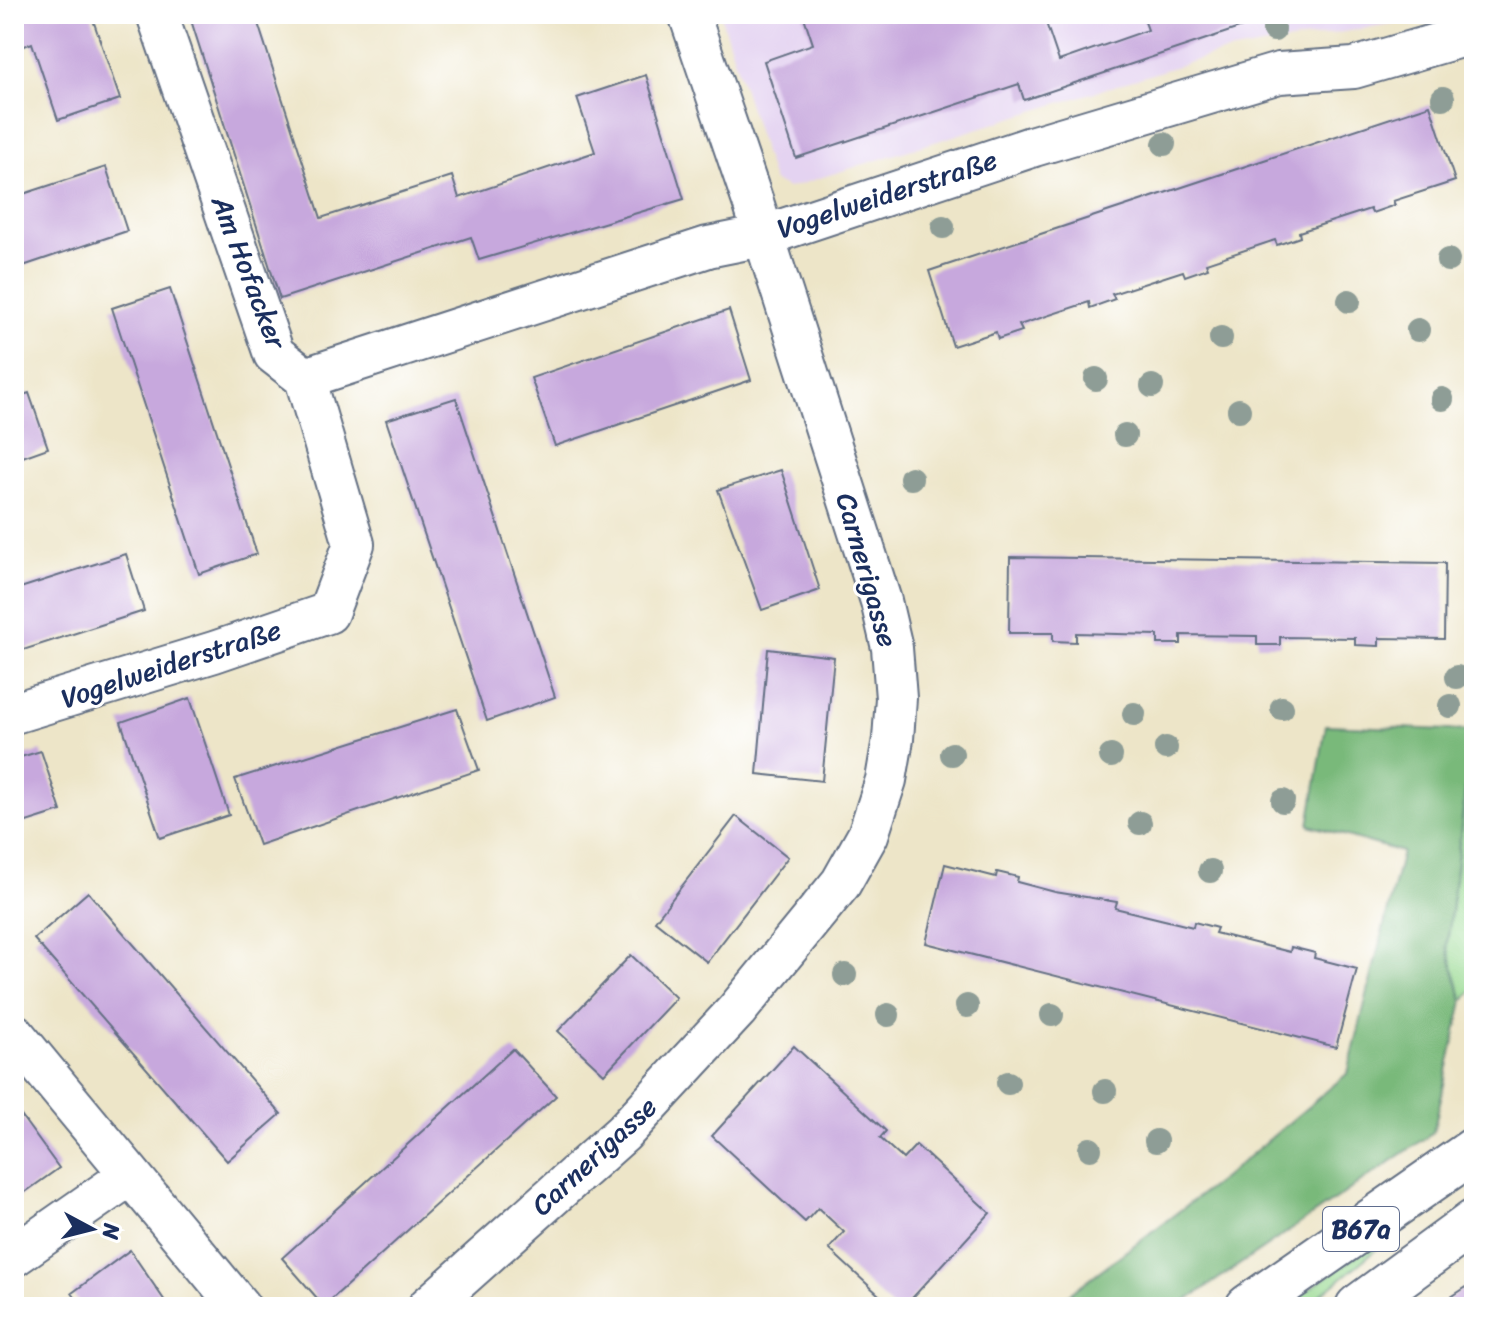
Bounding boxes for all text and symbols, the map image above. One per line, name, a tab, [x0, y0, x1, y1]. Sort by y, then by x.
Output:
street label: Vogelweiderstraße	[770, 135, 1004, 253]
street label: Am Hofacker	[197, 187, 301, 357]
street label: Carnerigasse	[822, 487, 912, 653]
street label: Vogelweiderstraße	[54, 605, 288, 723]
street label: Carnerigasse	[519, 1084, 669, 1228]
north arrow	[52, 1189, 132, 1269]
road number: B67a	[1323, 1207, 1399, 1251]
text: N	[91, 1220, 132, 1242]

